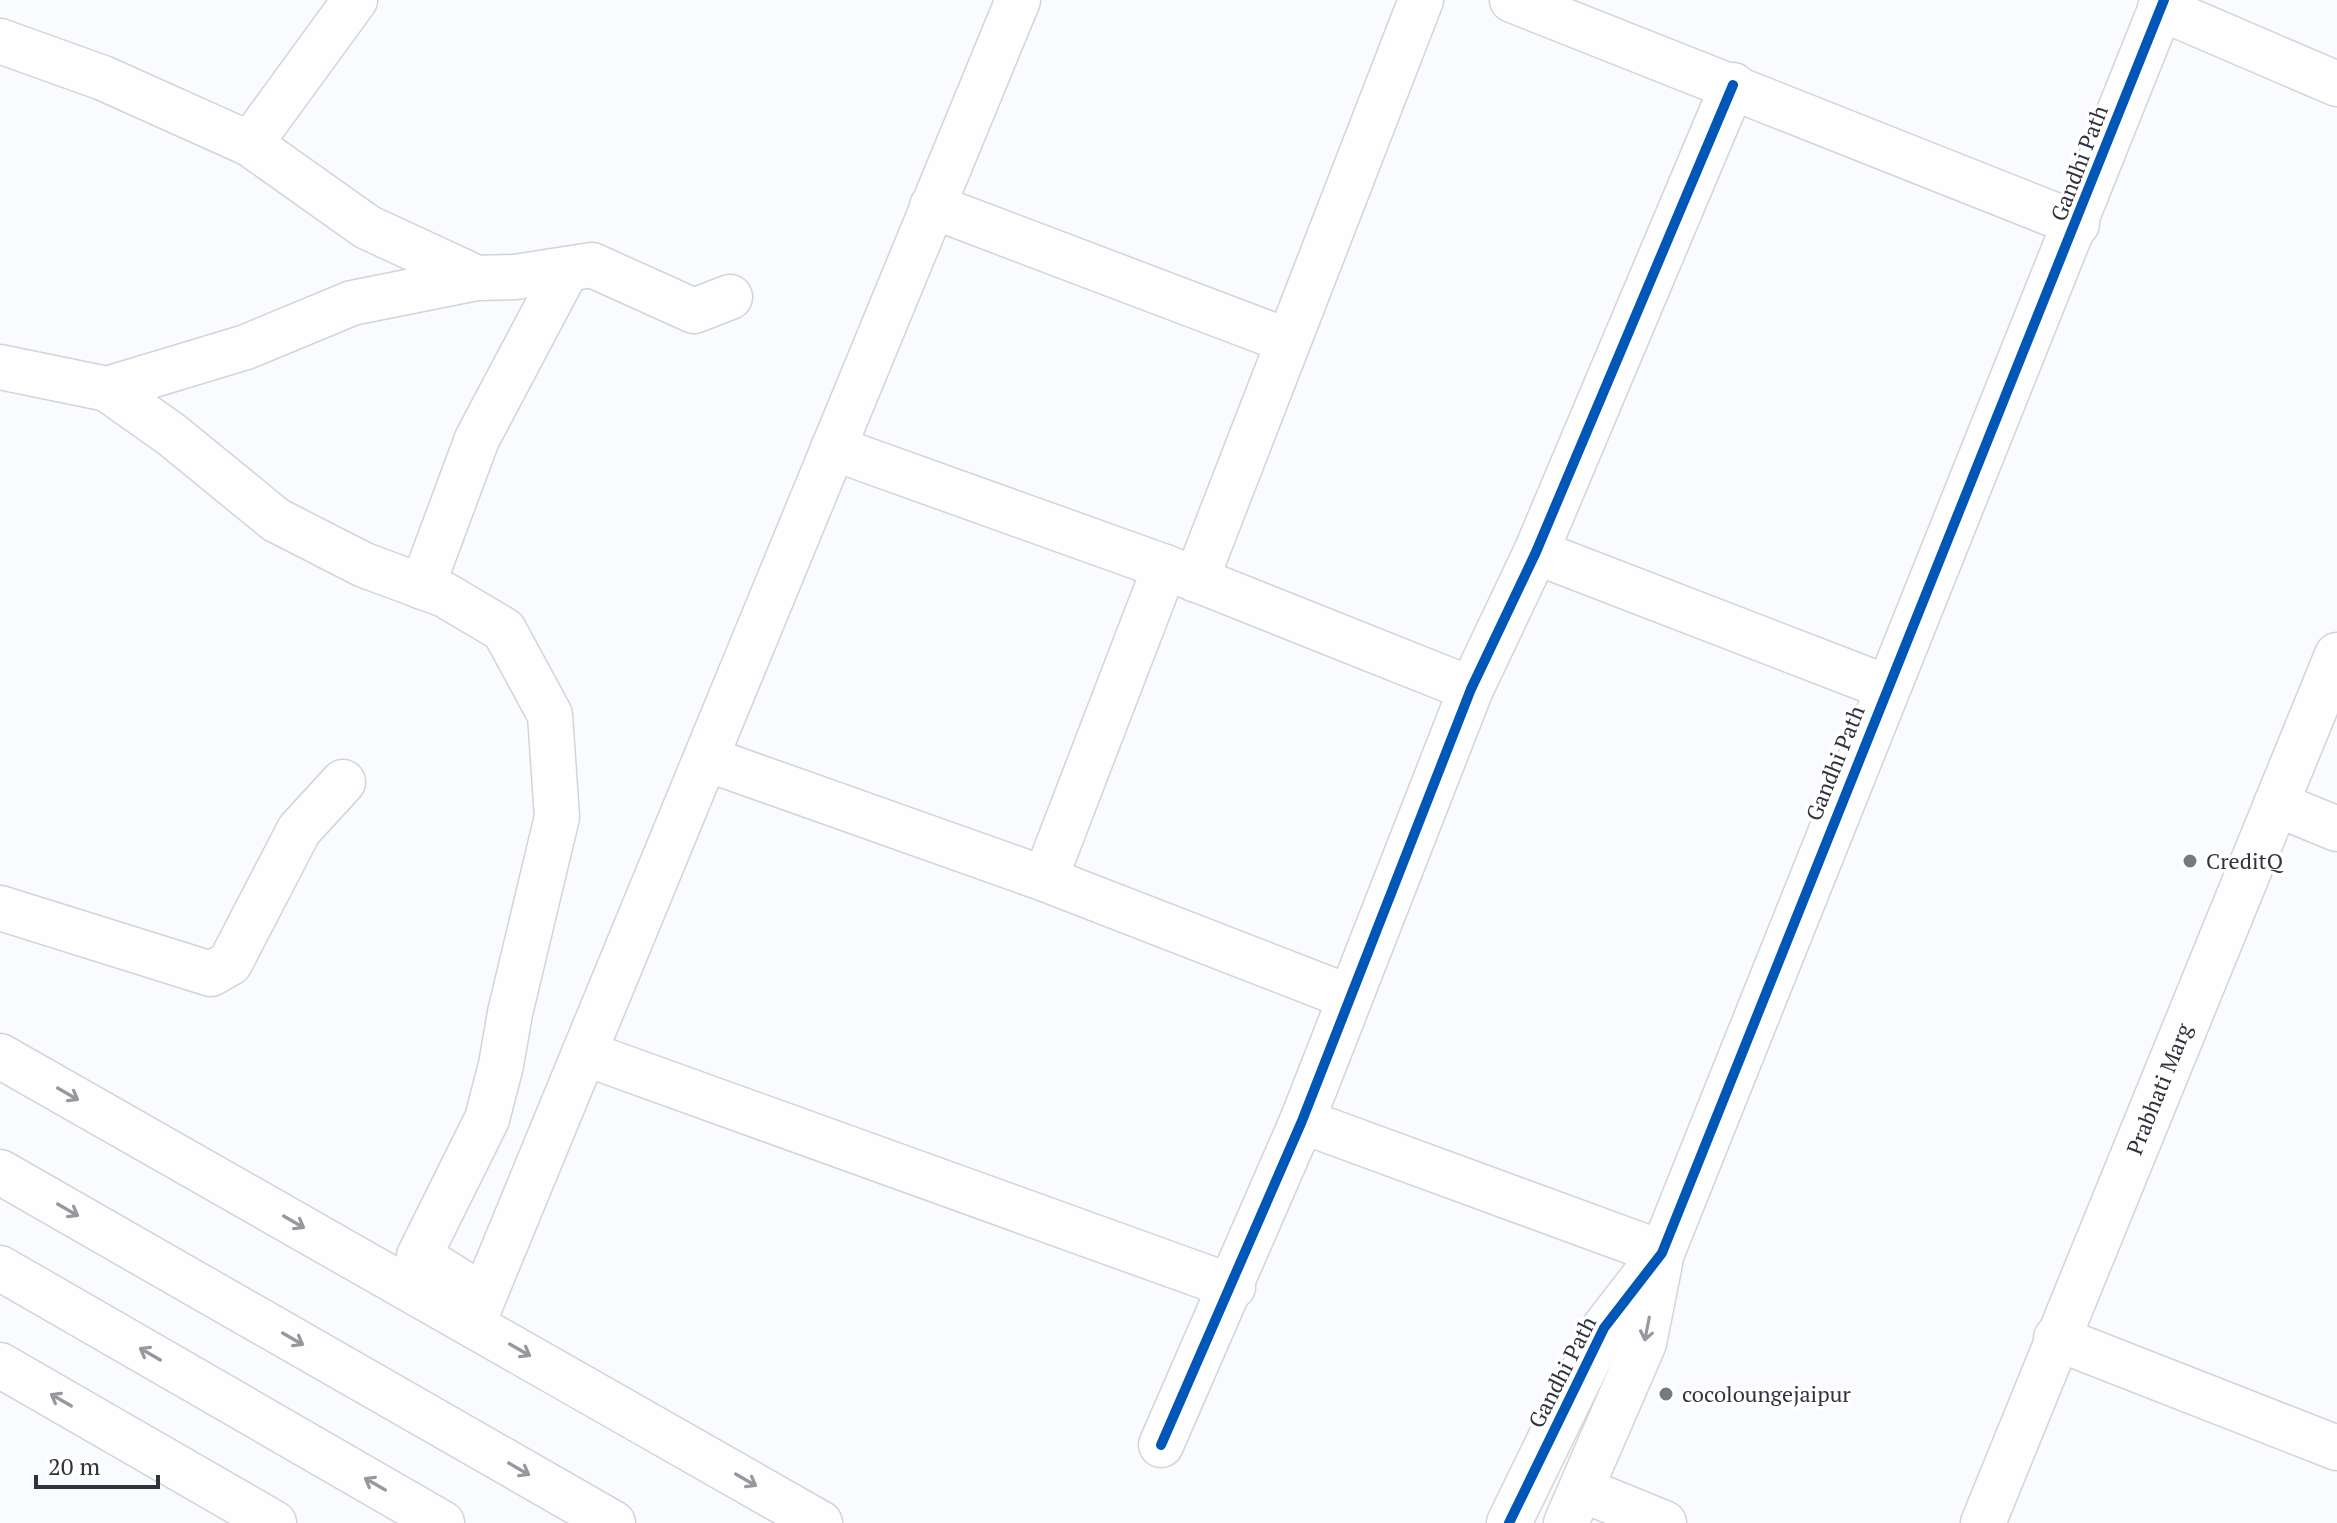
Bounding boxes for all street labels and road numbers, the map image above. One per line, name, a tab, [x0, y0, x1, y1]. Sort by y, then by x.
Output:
street label: Gandhi Path	[2043, 101, 2114, 225]
street label: Gandhi Path	[1798, 701, 1871, 825]
street label: Prabhati Marg	[2119, 1019, 2198, 1159]
street label: Gandhi Path	[1521, 1311, 1602, 1433]

